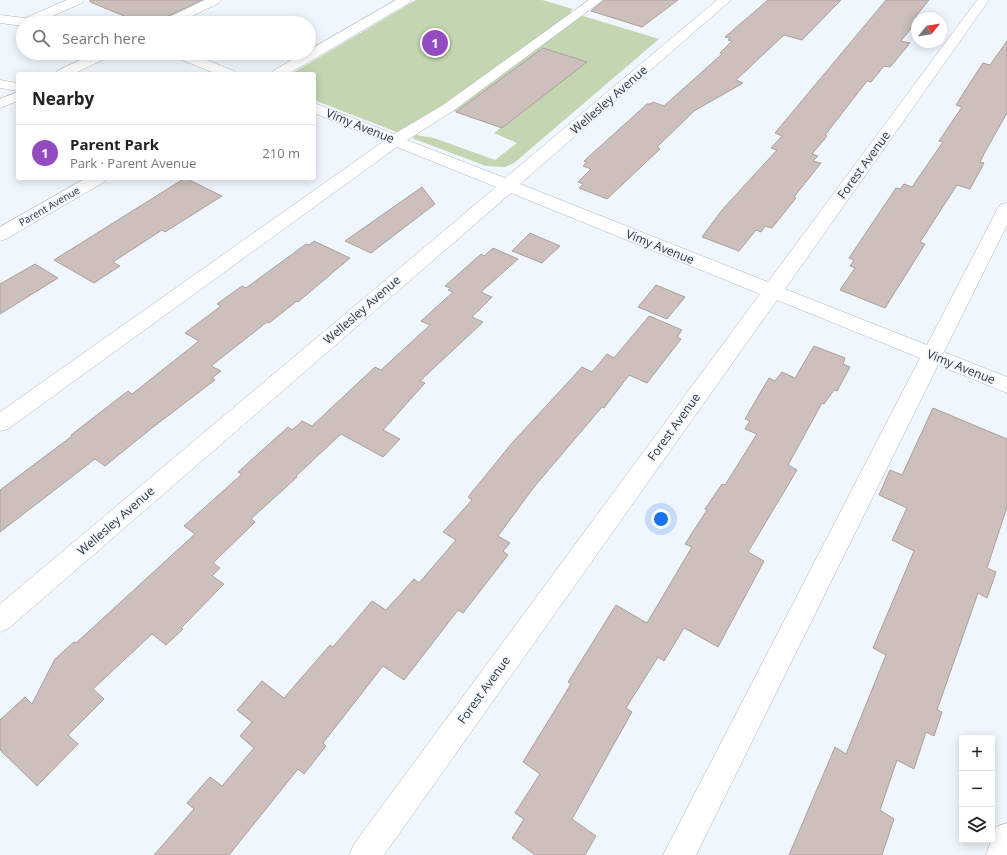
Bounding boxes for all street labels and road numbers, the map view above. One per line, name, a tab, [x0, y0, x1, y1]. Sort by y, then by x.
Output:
street label: Wellesley Avenue	[566, 61, 651, 138]
street label: Vimy Avenue	[324, 104, 397, 147]
street label: Forest Avenue	[833, 127, 894, 202]
street label: Parent Avenue	[16, 183, 82, 229]
street label: Vimy Avenue	[624, 225, 697, 268]
street label: Wellesley Avenue	[319, 271, 404, 348]
street label: Vimy Avenue	[925, 345, 998, 388]
street label: Forest Avenue	[643, 389, 704, 464]
street label: Wellesley Avenue	[73, 482, 158, 559]
street label: Forest Avenue	[453, 652, 514, 727]

